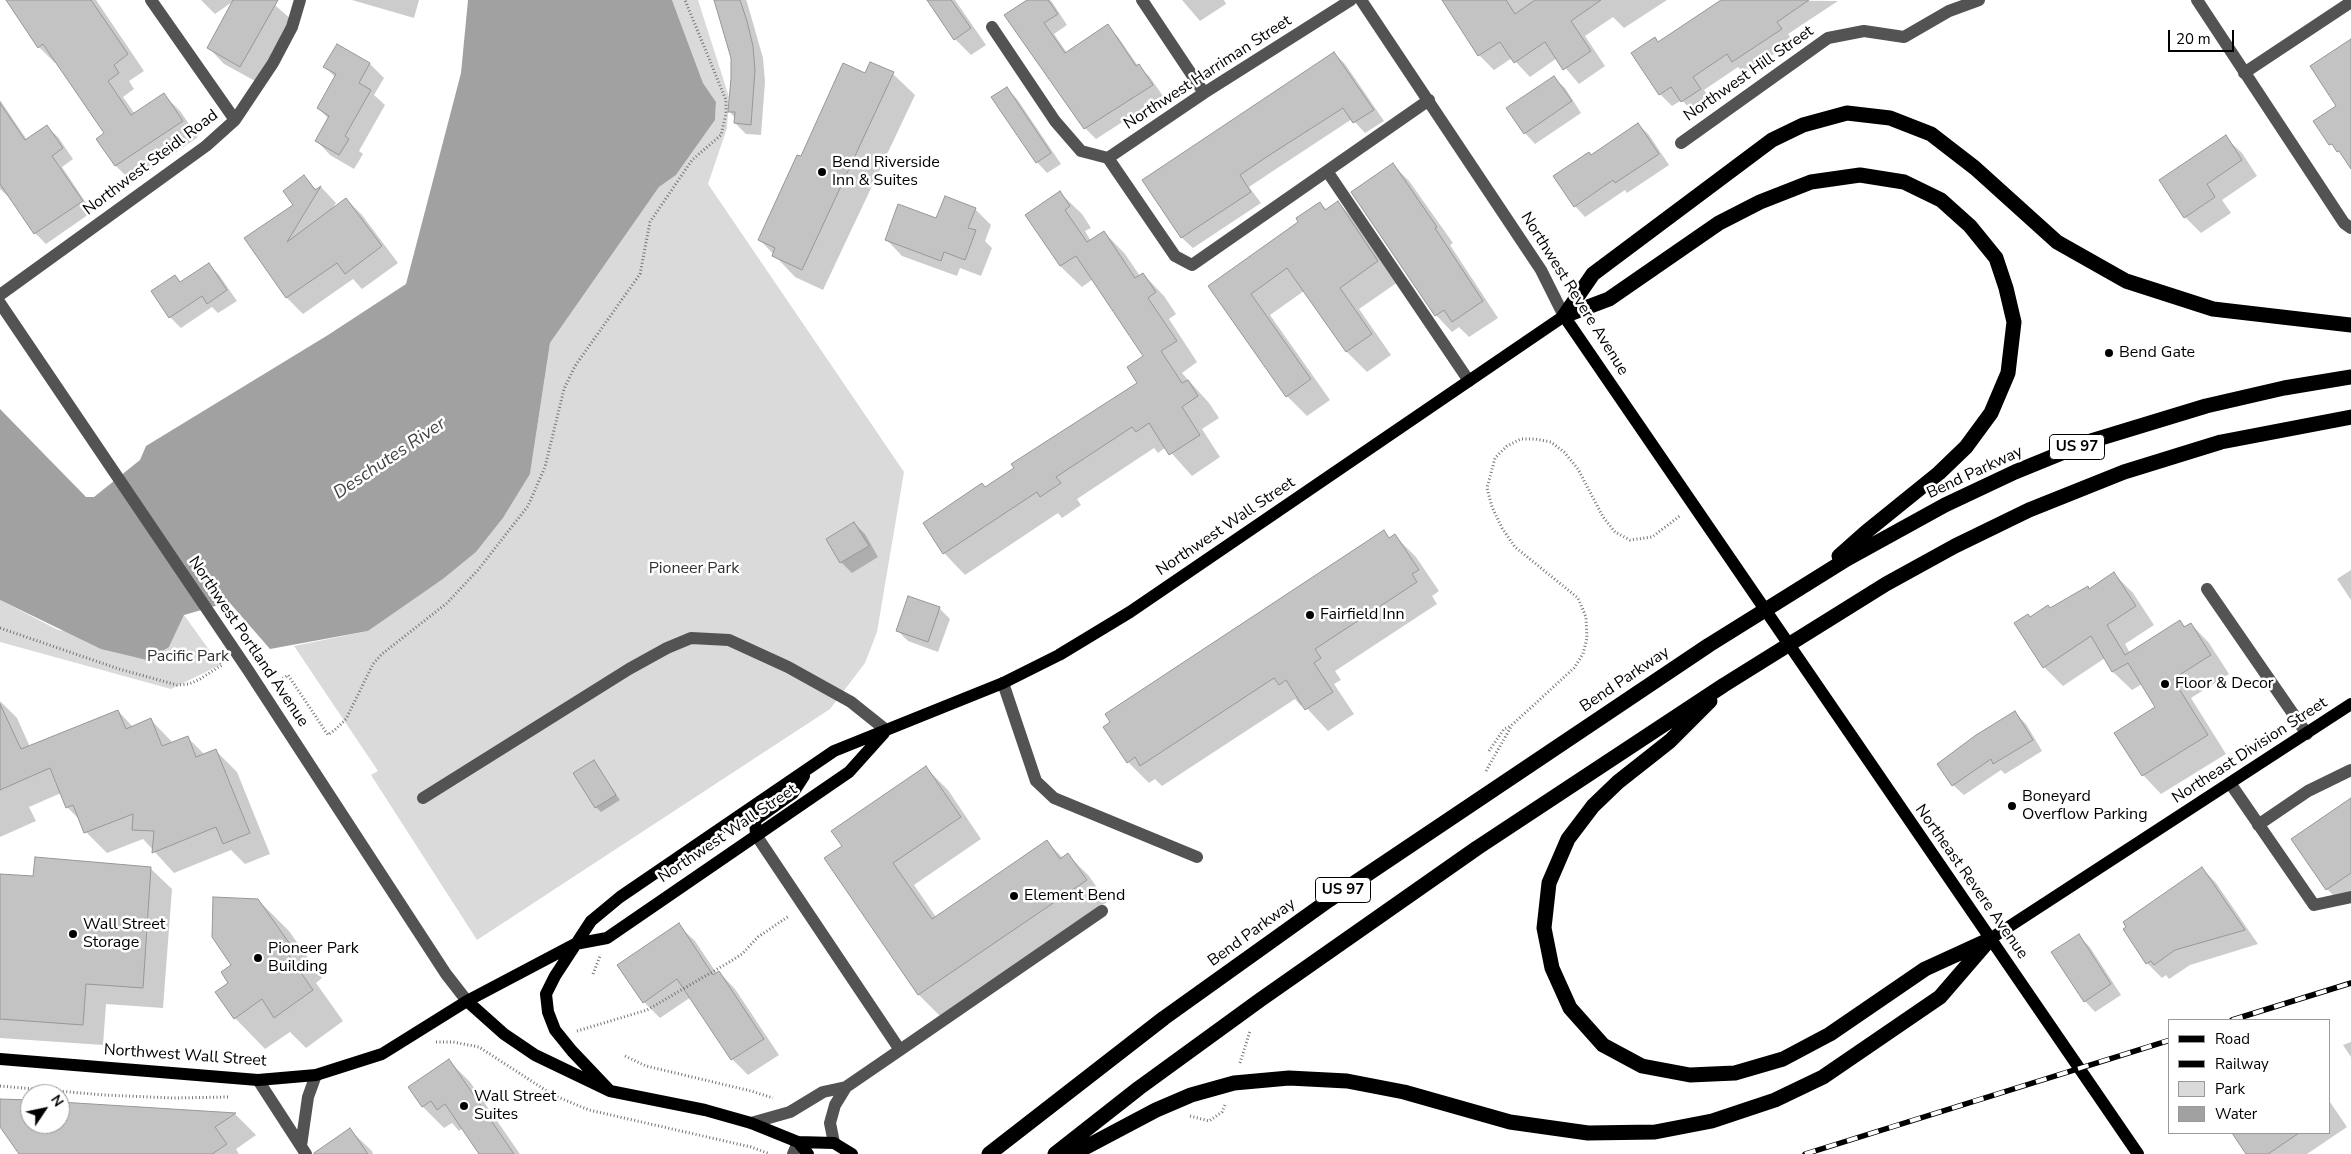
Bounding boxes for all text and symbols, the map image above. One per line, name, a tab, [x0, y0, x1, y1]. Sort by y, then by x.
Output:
street label: Northwest Harriman Street	[1121, 12, 1295, 134]
scale bar	[2171, 20, 2237, 52]
street label: Northwest Hill Street	[1681, 22, 1817, 126]
text: 20 m	[2176, 29, 2211, 49]
street label: Northwest Steidl Road	[80, 106, 222, 220]
place label: Bend Riverside Inn & Suites	[832, 153, 940, 191]
marker: Bend Riverside Inn & Suites	[816, 166, 828, 178]
street label: Northwest Revere Avenue	[1516, 209, 1632, 379]
place label: Bend Gate	[2119, 343, 2195, 363]
marker: Bend Gate	[2103, 347, 2115, 359]
water label: Deschutes River	[330, 414, 450, 504]
road number: US 97	[2050, 434, 2104, 460]
street label: Bend Parkway	[1924, 442, 2026, 504]
street label: Northwest Wall Street	[1153, 473, 1299, 581]
street label: Northwest Portland Avenue	[184, 553, 312, 731]
park label: Pioneer Park	[649, 559, 739, 579]
place label: Fairfield Inn	[1320, 605, 1405, 625]
marker: Fairfield Inn	[1304, 609, 1316, 621]
street label: Bend Parkway	[1577, 643, 1673, 717]
park label: Pacific Park	[147, 647, 229, 667]
place label: Floor & Decor	[2175, 674, 2274, 694]
marker: Floor & Decor	[2159, 678, 2171, 690]
street label: Northeast Division Street	[2169, 694, 2331, 808]
street label: Northwest Wall Street	[655, 780, 801, 888]
place label: Boneyard Overflow Parking	[2022, 787, 2148, 825]
marker: Boneyard Overflow Parking	[2006, 800, 2018, 812]
street label: Northeast Revere Avenue	[1910, 801, 2032, 963]
road number: US 97	[1316, 878, 1370, 902]
place label: Element Bend	[1024, 886, 1125, 906]
marker: Element Bend	[1008, 890, 1020, 902]
street label: Bend Parkway	[1205, 895, 1299, 971]
place label: Wall Street Storage	[83, 915, 165, 953]
marker: Wall Street Storage	[67, 928, 79, 940]
place label: Pioneer Park Building	[268, 939, 359, 977]
marker: Pioneer Park Building	[252, 952, 264, 964]
legend	[2168, 1019, 2331, 1134]
text: Road	[2215, 1029, 2250, 1049]
street label: Northwest Wall Street	[103, 1041, 267, 1071]
text: Railway	[2215, 1054, 2269, 1074]
text: Park	[2215, 1079, 2245, 1099]
north arrow	[20, 1084, 70, 1134]
place label: Wall Street Suites	[474, 1087, 556, 1125]
text: N	[46, 1091, 68, 1111]
marker: Wall Street Suites	[458, 1100, 470, 1112]
text: Water	[2215, 1104, 2257, 1124]

